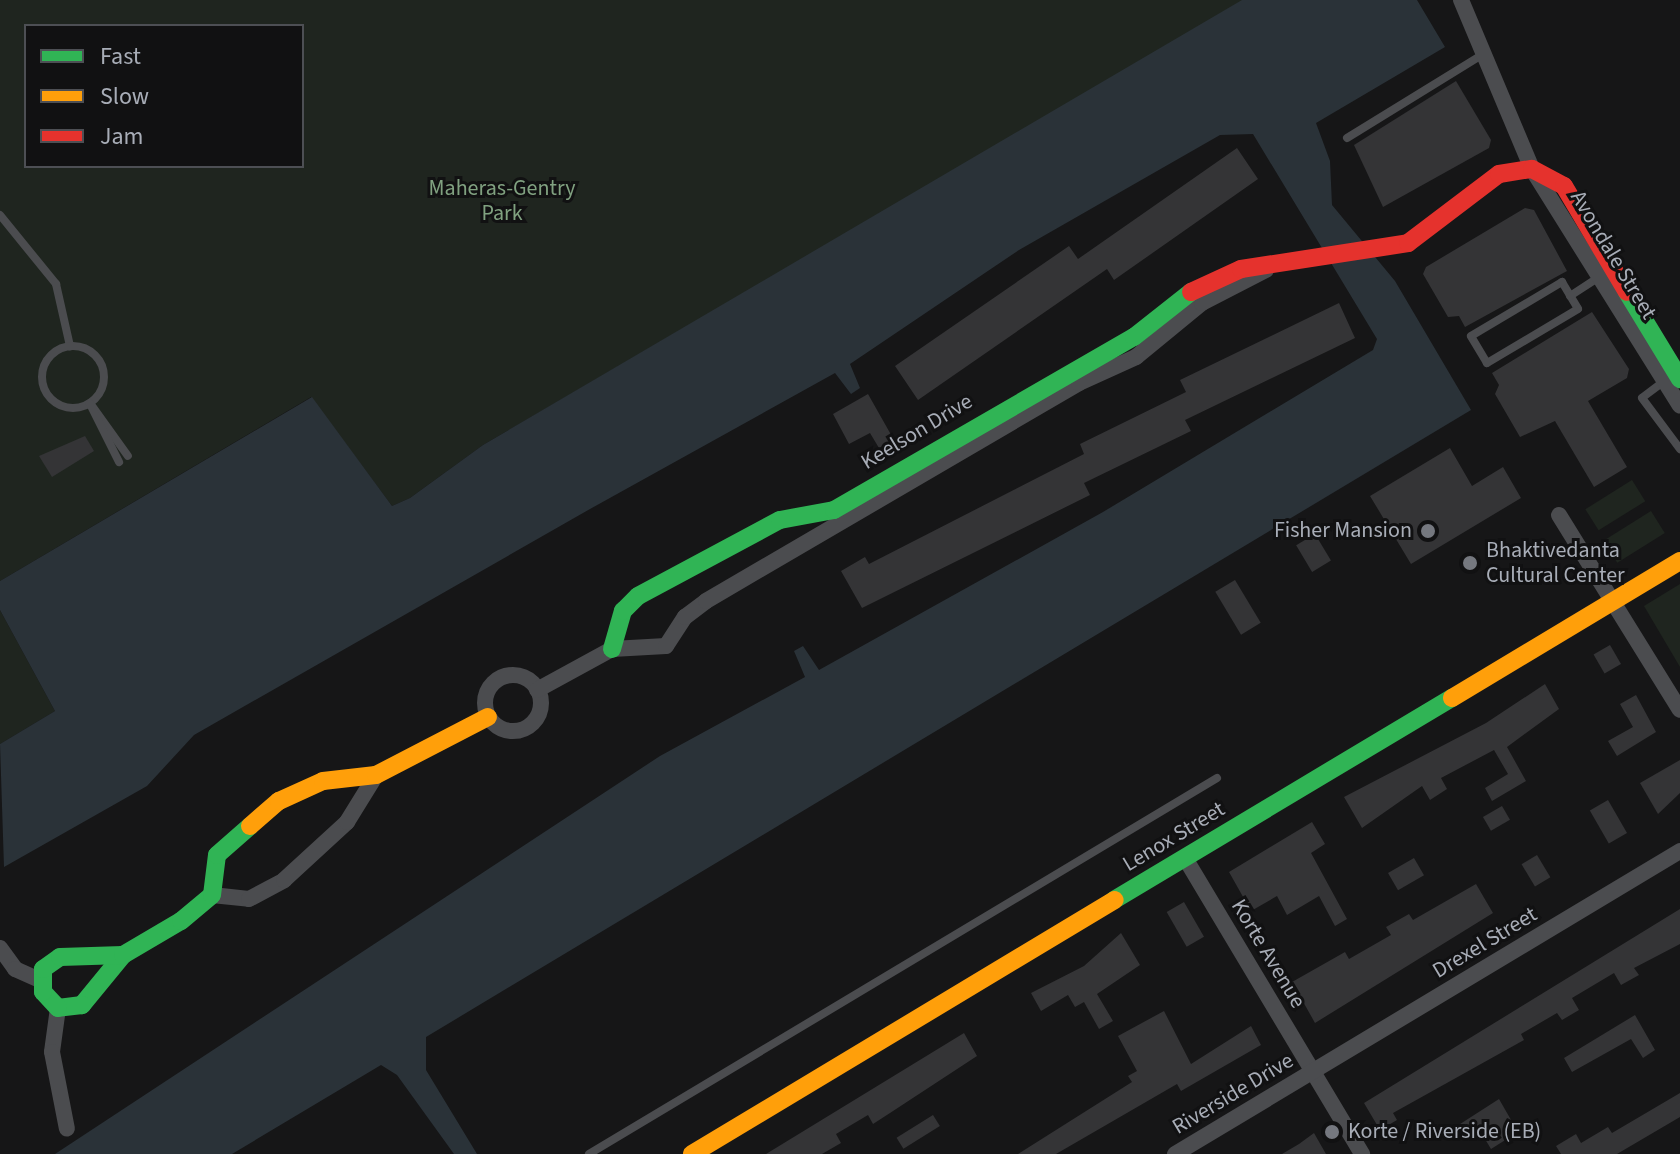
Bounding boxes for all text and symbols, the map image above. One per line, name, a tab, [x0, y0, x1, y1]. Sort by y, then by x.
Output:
legend	[24, 24, 304, 168]
text: Fast	[100, 39, 141, 74]
text: Slow	[100, 79, 149, 114]
text: Jam	[100, 119, 144, 154]
park label: Maheras-Gentry Park	[429, 175, 575, 226]
street label: Avondale Street	[1564, 186, 1662, 324]
street label: Keelson Drive	[857, 388, 977, 476]
place label: Fisher Mansion	[1274, 518, 1412, 544]
marker: Fisher Mansion	[1419, 522, 1437, 540]
place label: Bhaktivedanta Cultural Center	[1486, 537, 1625, 588]
marker: Bhaktivedanta Cultural Center	[1461, 554, 1479, 572]
street label: Lenox Street	[1118, 796, 1230, 878]
street label: Korte Avenue	[1225, 895, 1311, 1013]
street label: Drexel Street	[1428, 902, 1542, 984]
street label: Riverside Drive	[1168, 1048, 1298, 1140]
place label: Korte / Riverside (EB)	[1348, 1119, 1541, 1145]
marker: Korte / Riverside (EB)	[1323, 1123, 1341, 1141]

